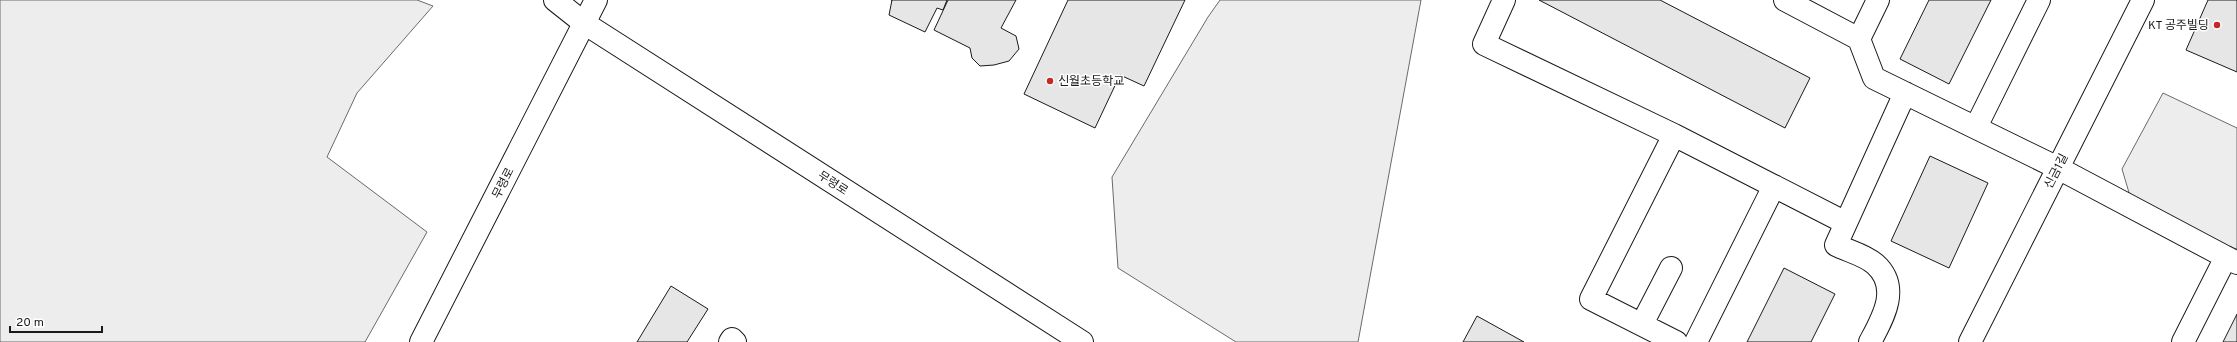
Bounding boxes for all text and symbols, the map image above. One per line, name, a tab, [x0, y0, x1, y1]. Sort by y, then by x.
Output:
place label: KT 공주빌딩	[2148, 18, 2209, 34]
marker: KT 공주빌딩	[2212, 20, 2222, 30]
place label: 신월초등학교	[1058, 74, 1124, 90]
marker: 신월초등학교	[1045, 76, 1055, 86]
street label: 신금1길	[2041, 151, 2073, 192]
street label: 무령로	[489, 165, 519, 202]
street label: 무령로	[814, 168, 851, 200]
scale bar	[10, 308, 102, 334]
text: 20 m	[16, 315, 44, 331]

